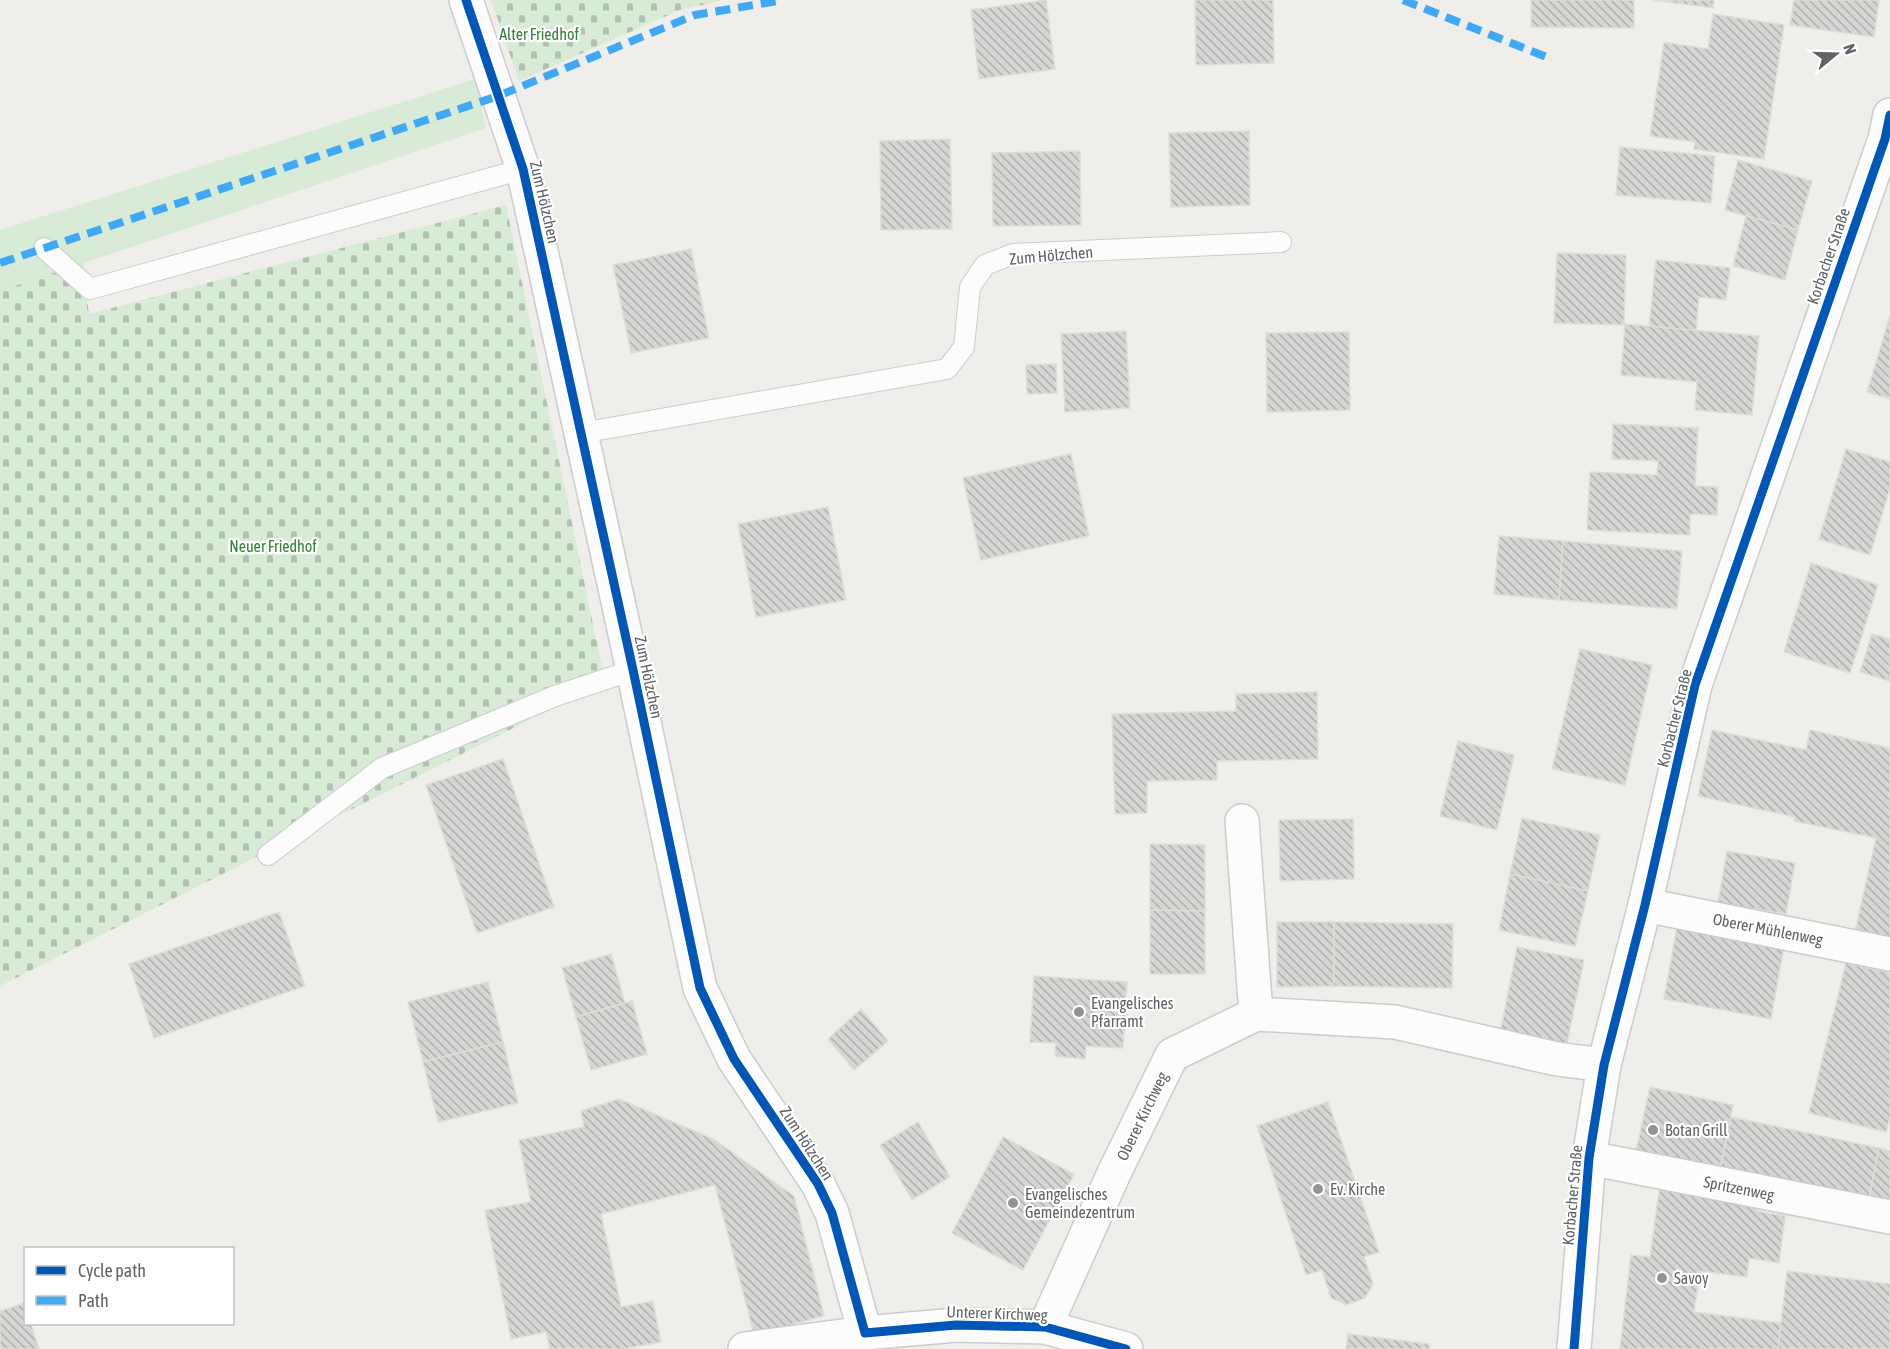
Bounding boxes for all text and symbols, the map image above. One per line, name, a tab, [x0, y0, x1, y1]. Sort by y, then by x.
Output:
north arrow	[1806, 24, 1866, 84]
park label: Alter Friedhof	[499, 25, 579, 43]
text: N	[1840, 42, 1860, 57]
street label: Zum Hölzchen	[527, 159, 563, 245]
street label: Korbacher Straße	[1803, 206, 1853, 306]
street label: Zum Hölzchen	[1008, 242, 1094, 268]
park label: Neuer Friedhof	[229, 537, 317, 555]
street label: Zum Hölzchen	[631, 634, 667, 720]
street label: Korbacher Straße	[1653, 667, 1695, 769]
street label: Oberer Mühlenweg	[1711, 909, 1825, 950]
place label: Evangelisches Pfarramt	[1091, 994, 1174, 1030]
marker: Evangelisches Pfarramt	[1072, 1005, 1086, 1019]
street label: Oberer Kirchweg	[1113, 1069, 1172, 1164]
street label: Zum Hölzchen	[777, 1103, 837, 1183]
place label: Botan Grill	[1665, 1121, 1728, 1139]
marker: Botan Grill	[1646, 1123, 1660, 1137]
street label: Korbacher Straße	[1559, 1144, 1585, 1246]
street label: Spritzenweg	[1702, 1172, 1776, 1205]
place label: Ev. Kirche	[1330, 1180, 1385, 1198]
marker: Ev. Kirche	[1311, 1182, 1325, 1196]
place label: Evangelisches Gemeindezentrum	[1025, 1185, 1135, 1221]
marker: Evangelisches Gemeindezentrum	[1006, 1196, 1020, 1210]
legend	[24, 1247, 234, 1325]
text: Cycle path	[78, 1260, 146, 1281]
place label: Savoy	[1674, 1269, 1709, 1288]
marker: Savoy	[1655, 1271, 1669, 1285]
text: Path	[78, 1290, 109, 1311]
street label: Unterer Kirchweg	[946, 1302, 1048, 1325]

